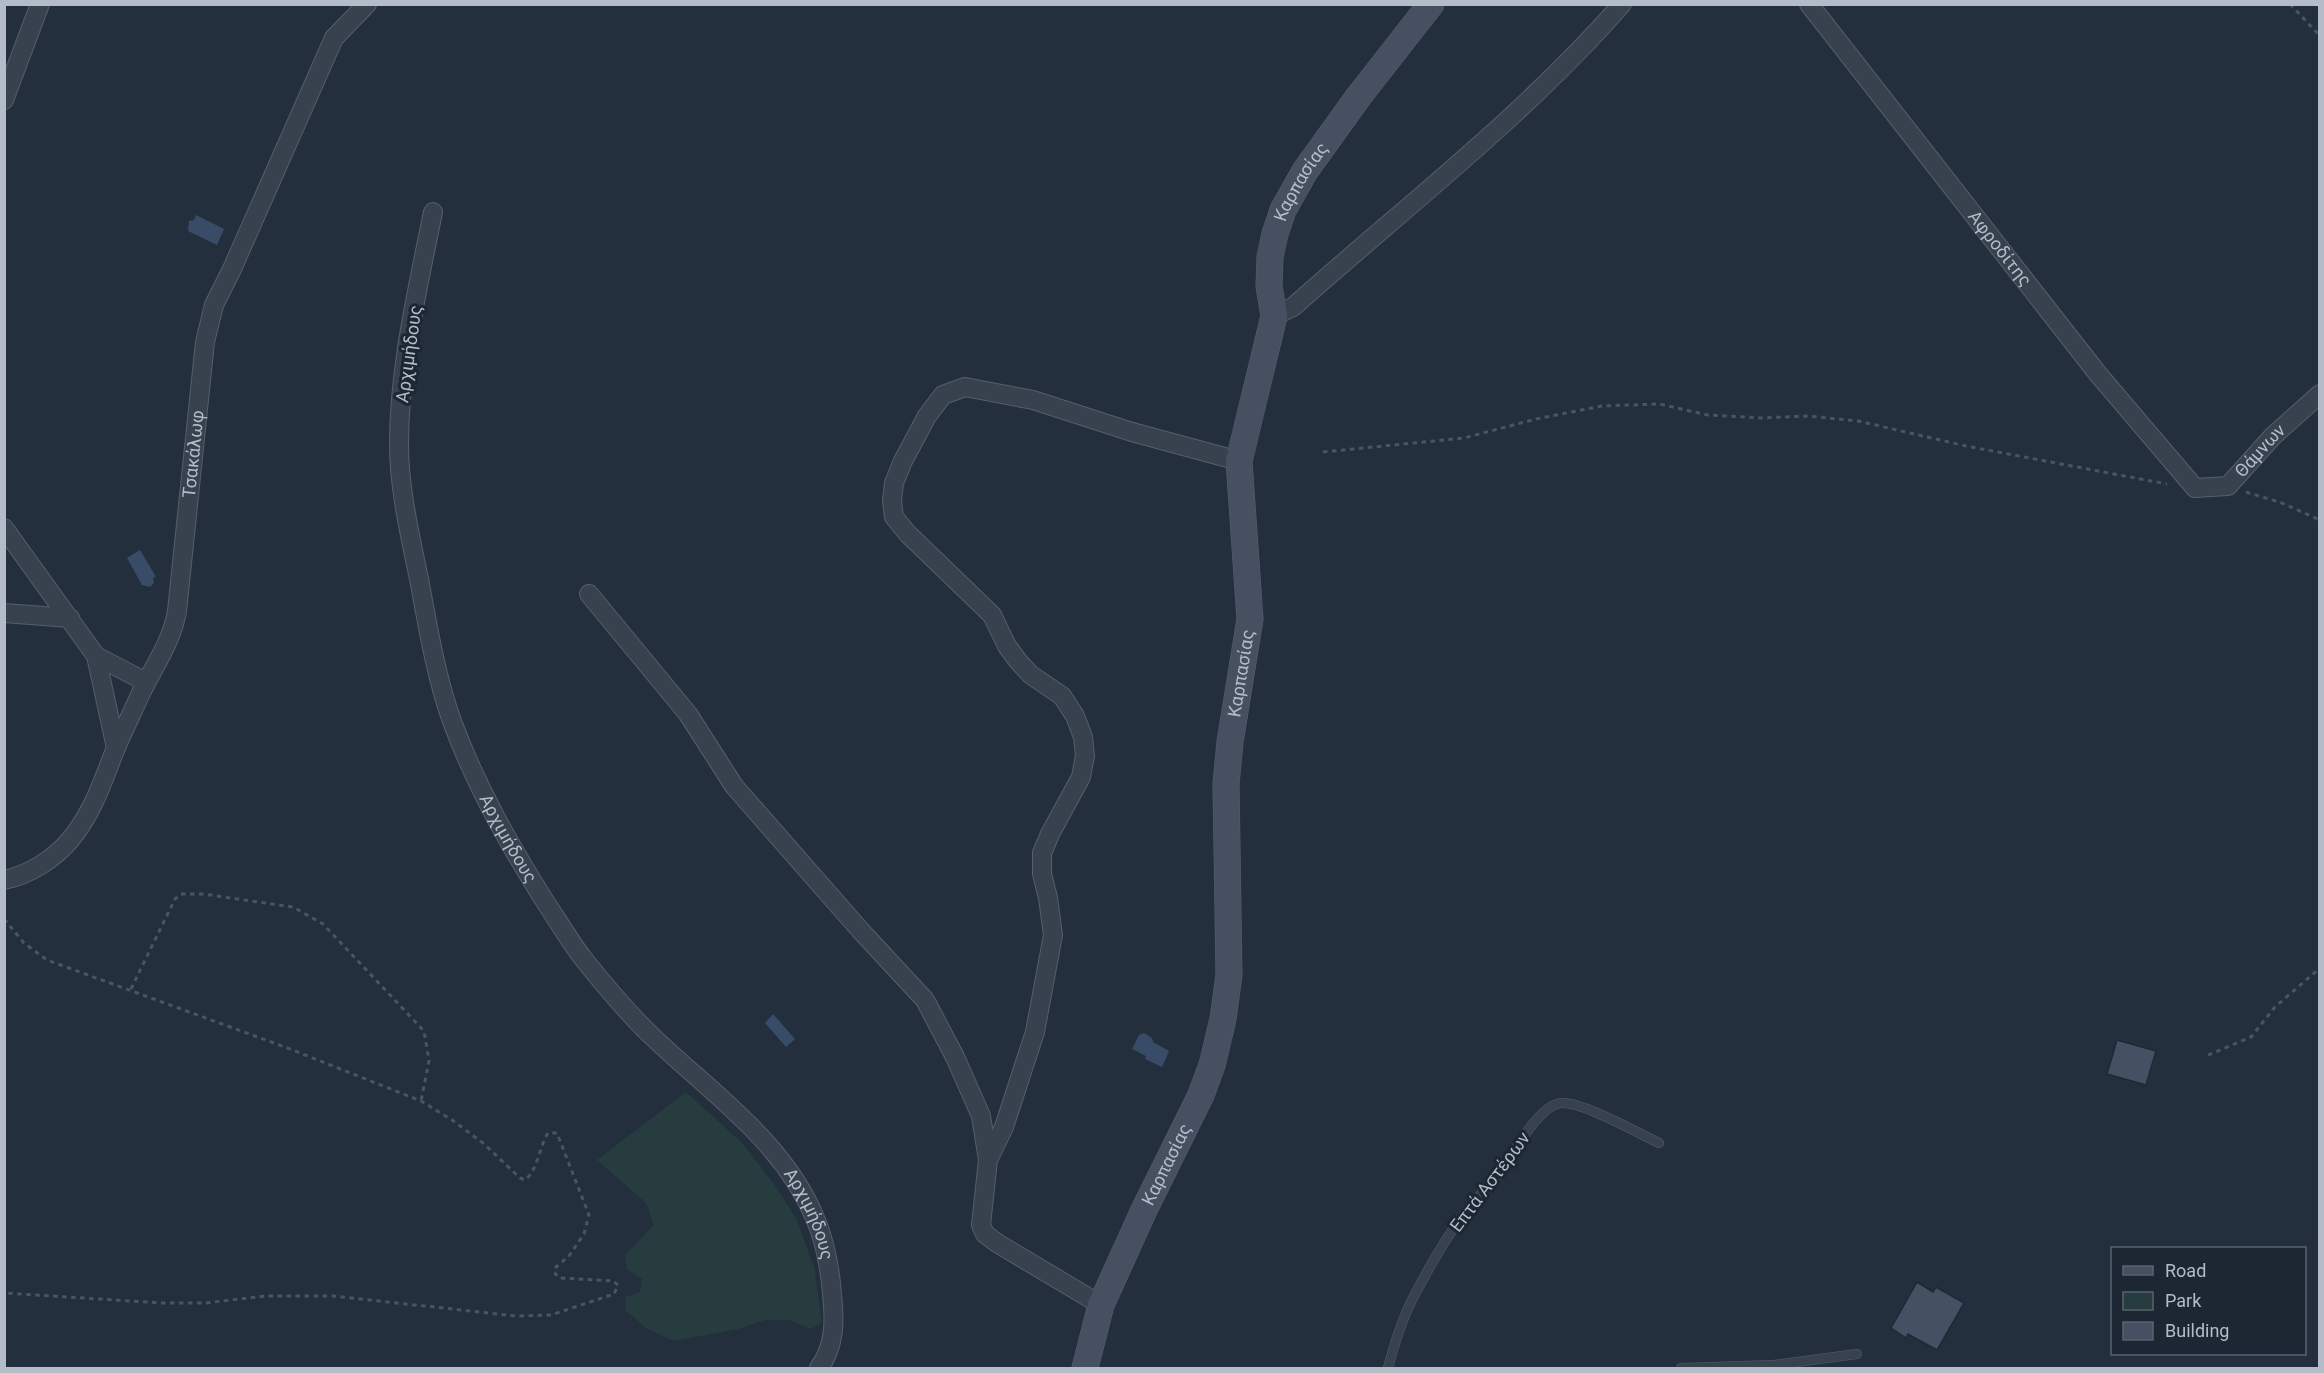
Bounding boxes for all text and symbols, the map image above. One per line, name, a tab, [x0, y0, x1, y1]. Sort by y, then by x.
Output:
street label: Καρπασίας	[1269, 138, 1332, 224]
street label: Αφροδίτης	[1964, 206, 2036, 290]
street label: Αρχιμήδους	[391, 304, 426, 404]
street label: Τσακάλωφ	[178, 409, 208, 499]
street label: Θάμνων	[2230, 419, 2290, 481]
street label: Καρπασίας	[1223, 628, 1258, 719]
street label: Αρχιμήδους	[475, 791, 542, 886]
street label: Καρπασίας	[1137, 1120, 1195, 1209]
street label: Επτά Αστέρων	[1445, 1127, 1534, 1236]
street label: Αρχιμήδους	[780, 1164, 838, 1262]
legend	[2111, 1247, 2306, 1355]
text: Road	[2165, 1260, 2206, 1281]
text: Park	[2165, 1290, 2202, 1311]
text: Building	[2165, 1320, 2229, 1341]

